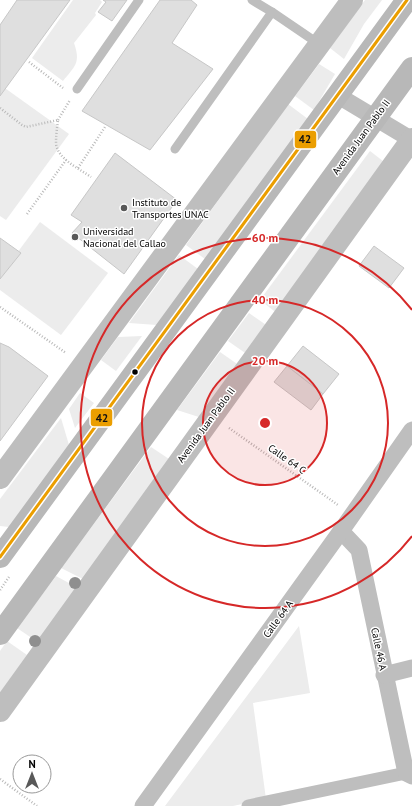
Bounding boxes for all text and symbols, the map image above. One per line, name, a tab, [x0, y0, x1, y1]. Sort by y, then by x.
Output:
street label: Avenida Juan Pablo II	[329, 97, 393, 177]
line badge: 42	[294, 130, 317, 149]
text: 42	[299, 132, 311, 146]
place label: Instituto de Transportes UNAC	[132, 196, 209, 221]
marker: Instituto de Transportes UNAC	[119, 203, 129, 213]
place label: Universidad Nacional del Callao	[83, 225, 166, 250]
text: 60 m	[252, 230, 278, 245]
marker: Universidad Nacional del Callao	[70, 232, 80, 242]
text: 40 m	[252, 292, 278, 307]
text: 20 m	[252, 353, 278, 368]
unlabelled marker	[130, 367, 140, 377]
street label: Avenida Juan Pablo II	[174, 385, 238, 465]
line badge: 42	[90, 408, 113, 427]
text: 42	[96, 411, 108, 425]
centre of rings	[258, 416, 272, 430]
street label: Calle 64 C	[266, 441, 309, 477]
street label: Calle 64 A	[260, 598, 296, 640]
street label: Calle 46 A	[368, 627, 390, 672]
north arrow	[12, 754, 52, 794]
text: N	[28, 757, 36, 771]

